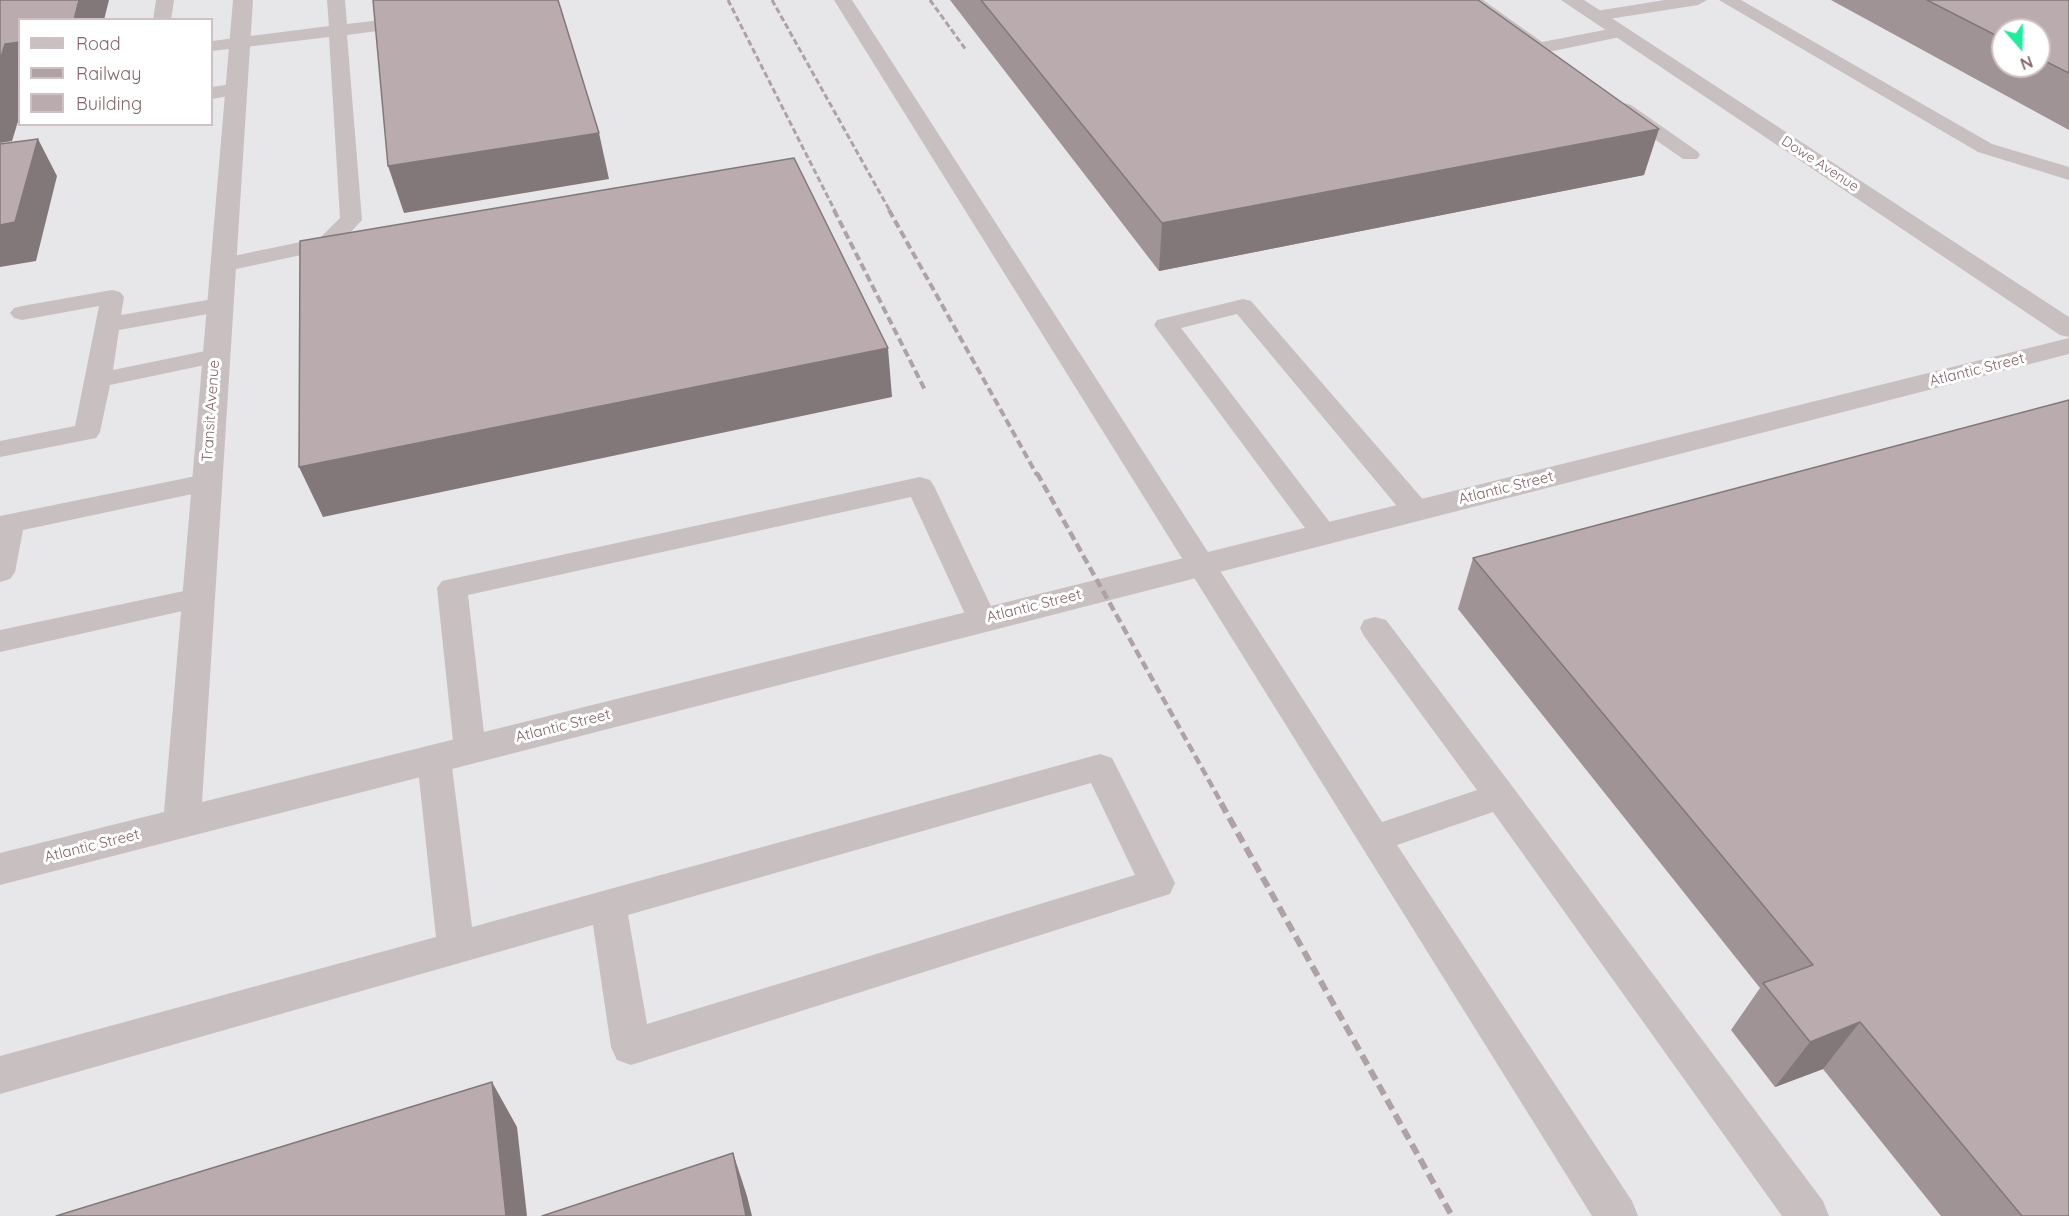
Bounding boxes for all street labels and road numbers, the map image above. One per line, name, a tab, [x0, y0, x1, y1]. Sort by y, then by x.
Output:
street label: Dowe Avenue	[1778, 133, 1862, 195]
street label: Atlantic Street	[1928, 350, 2026, 390]
street label: Transit Avenue	[198, 359, 224, 463]
street label: Atlantic Street	[1457, 468, 1555, 508]
street label: Atlantic Street	[985, 586, 1083, 626]
street label: Atlantic Street	[514, 706, 612, 746]
street label: Atlantic Street	[43, 826, 141, 866]

